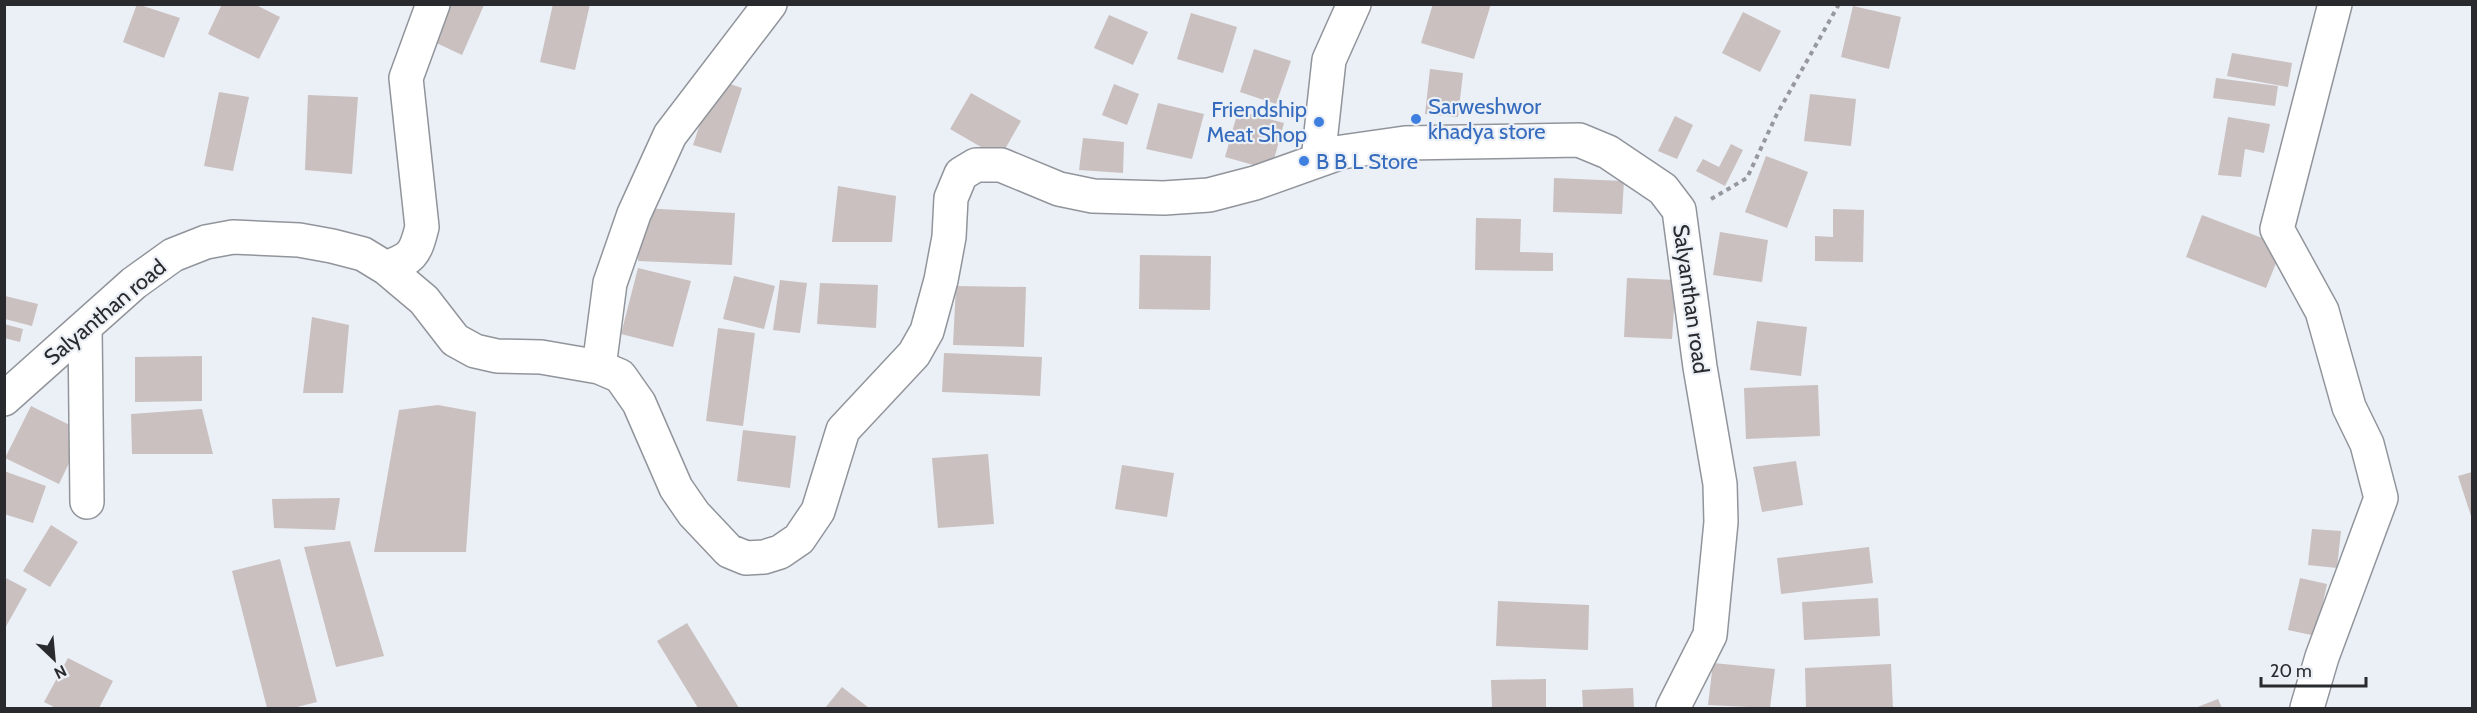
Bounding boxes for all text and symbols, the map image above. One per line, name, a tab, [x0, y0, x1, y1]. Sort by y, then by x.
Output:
place label: Sarweshwor khadya store	[1428, 93, 1546, 145]
place label: Friendship Meat Shop	[1206, 96, 1307, 148]
marker: Sarweshwor khadya store	[1409, 112, 1423, 126]
marker: Friendship Meat Shop	[1312, 115, 1326, 129]
place label: B B L Store	[1316, 148, 1418, 175]
marker: B B L Store	[1297, 154, 1311, 168]
street label: Salyanthan road	[1667, 222, 1715, 376]
street label: Salyanthan road	[39, 253, 171, 371]
north arrow	[24, 629, 84, 689]
scale bar	[2261, 650, 2366, 688]
text: 20 m	[2270, 660, 2312, 682]
text: N	[51, 661, 70, 683]

